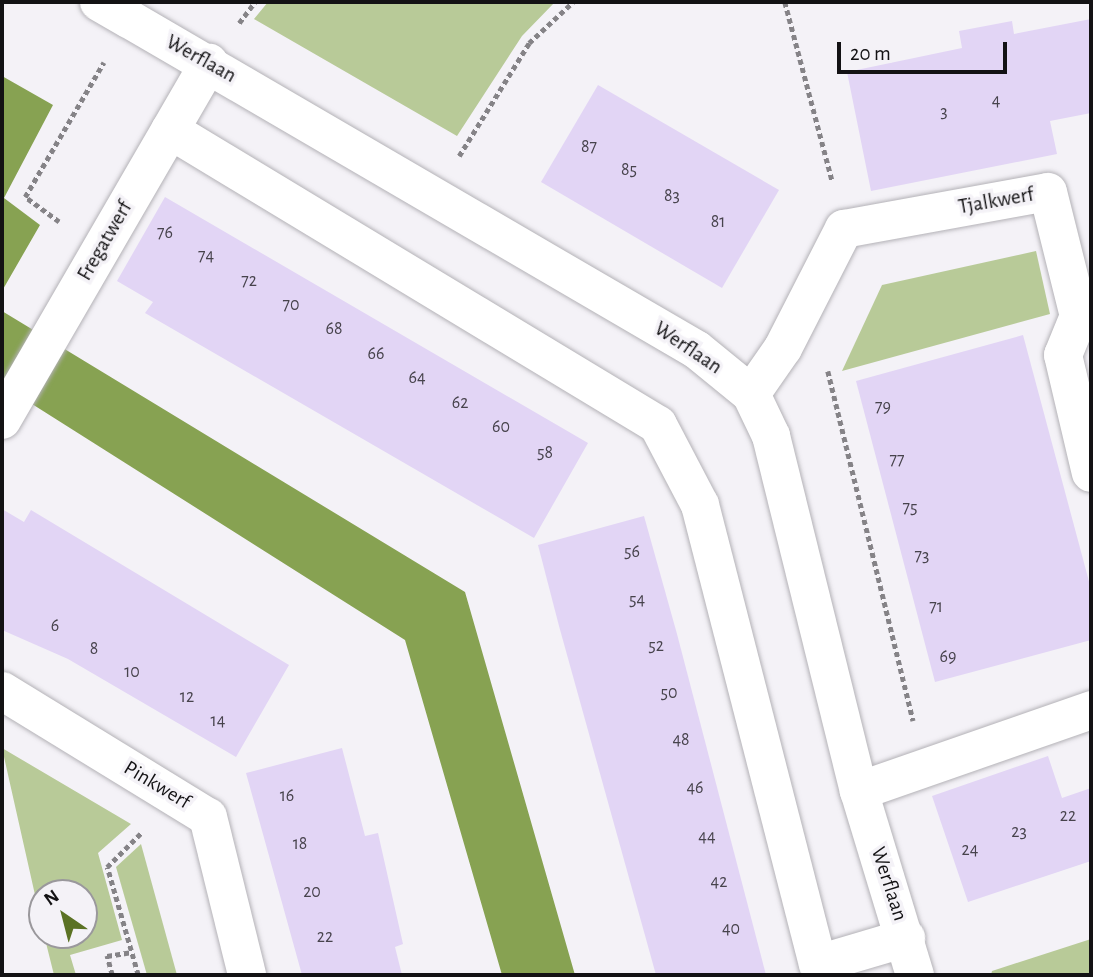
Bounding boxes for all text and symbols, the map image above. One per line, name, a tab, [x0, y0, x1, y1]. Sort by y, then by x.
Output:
scale bar	[841, 28, 1011, 72]
street label: Werflaan	[162, 29, 240, 89]
text: 20 m	[850, 43, 891, 64]
house number: 4	[992, 90, 1000, 112]
house number: 3	[940, 101, 948, 123]
house number: 87	[581, 136, 597, 158]
house number: 85	[621, 159, 637, 181]
street label: Tjalkwerf	[956, 182, 1036, 220]
house number: 83	[664, 185, 680, 207]
street label: Fregatwerf	[72, 197, 138, 285]
house number: 81	[711, 211, 725, 233]
house number: 76	[157, 222, 173, 244]
house number: 74	[198, 245, 214, 267]
house number: 72	[241, 270, 257, 292]
house number: 70	[282, 294, 300, 316]
street label: Werflaan	[649, 316, 727, 380]
house number: 68	[326, 318, 342, 340]
house number: 66	[368, 343, 384, 365]
house number: 64	[408, 367, 426, 389]
house number: 62	[452, 392, 468, 414]
house number: 79	[875, 396, 891, 418]
house number: 60	[492, 416, 510, 438]
house number: 58	[537, 442, 553, 464]
house number: 77	[889, 449, 905, 471]
house number: 75	[902, 497, 918, 519]
house number: 56	[624, 541, 640, 563]
house number: 73	[915, 545, 929, 567]
house number: 54	[629, 589, 645, 611]
house number: 71	[929, 596, 943, 618]
house number: 6	[51, 615, 59, 637]
house number: 52	[648, 635, 664, 657]
house number: 8	[90, 638, 98, 660]
house number: 69	[940, 646, 956, 668]
house number: 10	[124, 661, 140, 683]
house number: 50	[660, 682, 678, 704]
house number: 12	[180, 686, 194, 708]
house number: 14	[211, 710, 225, 732]
house number: 48	[672, 729, 690, 751]
street label: Pinkwerf	[119, 755, 195, 815]
house number: 46	[686, 777, 704, 799]
house number: 16	[280, 785, 294, 807]
house number: 22	[1060, 805, 1076, 827]
house number: 23	[1011, 821, 1027, 843]
house number: 44	[698, 826, 716, 848]
house number: 18	[293, 833, 307, 855]
house number: 24	[962, 839, 978, 861]
street label: Werflaan	[865, 844, 913, 924]
house number: 42	[711, 871, 727, 893]
north arrow	[28, 879, 98, 949]
house number: 20	[303, 881, 321, 903]
text: N	[41, 886, 63, 910]
house number: 40	[722, 918, 740, 940]
house number: 22	[317, 926, 333, 948]

